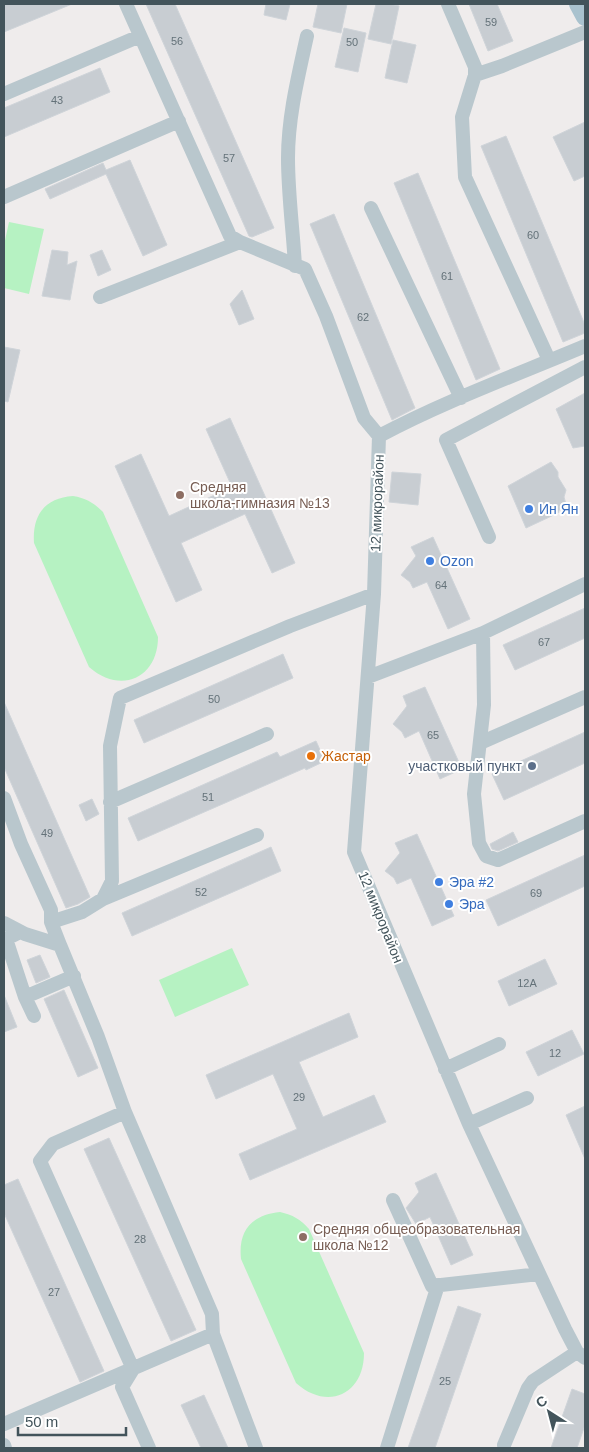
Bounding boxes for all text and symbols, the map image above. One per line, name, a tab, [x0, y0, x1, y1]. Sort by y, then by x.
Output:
house number: 59	[485, 16, 497, 28]
house number: 56	[171, 35, 183, 47]
house number: 50	[346, 36, 358, 48]
house number: 43	[51, 94, 63, 106]
house number: 57	[223, 152, 235, 164]
house number: 60	[527, 229, 539, 241]
house number: 61	[441, 270, 453, 282]
house number: 62	[357, 311, 369, 323]
street label: 12 микрорайон	[367, 454, 387, 552]
place label: Средняя школа-гимназия №13	[190, 479, 330, 511]
marker: Средняя школа-гимназия №13	[174, 489, 186, 501]
place label: Ин Ян	[539, 501, 579, 517]
marker: Ин Ян	[523, 503, 535, 515]
place label: Ozon	[440, 553, 473, 569]
marker: Ozon	[424, 555, 436, 567]
house number: 64	[435, 579, 447, 591]
house number: 67	[538, 636, 550, 648]
house number: 50	[208, 693, 220, 705]
house number: 65	[427, 729, 439, 741]
place label: Жастар	[321, 748, 371, 764]
marker: Жастар	[305, 750, 317, 762]
place label: участковый пункт	[408, 758, 523, 774]
marker: участковый пункт	[526, 760, 538, 772]
house number: 51	[202, 791, 214, 803]
house number: 49	[41, 827, 53, 839]
street label: 12 микрорайон	[355, 869, 407, 965]
place label: Эра #2	[449, 874, 494, 890]
marker: Эра #2	[433, 876, 445, 888]
house number: 52	[195, 886, 207, 898]
house number: 69	[530, 887, 542, 899]
place label: Эра	[459, 896, 485, 912]
marker: Эра	[443, 898, 455, 910]
house number: 12А	[517, 977, 537, 989]
house number: 12	[549, 1047, 561, 1059]
house number: 29	[293, 1091, 305, 1103]
place label: Средняя общеобразовательная школа №12	[313, 1221, 520, 1253]
marker: Средняя общеобразовательная школа №12	[297, 1231, 309, 1243]
house number: 28	[134, 1233, 146, 1245]
house number: 27	[48, 1286, 60, 1298]
house number: 25	[439, 1375, 451, 1387]
north arrow	[524, 1387, 574, 1437]
text: С	[533, 1392, 550, 1411]
scale bar	[18, 1404, 125, 1436]
text: 50 m	[25, 1413, 58, 1430]

